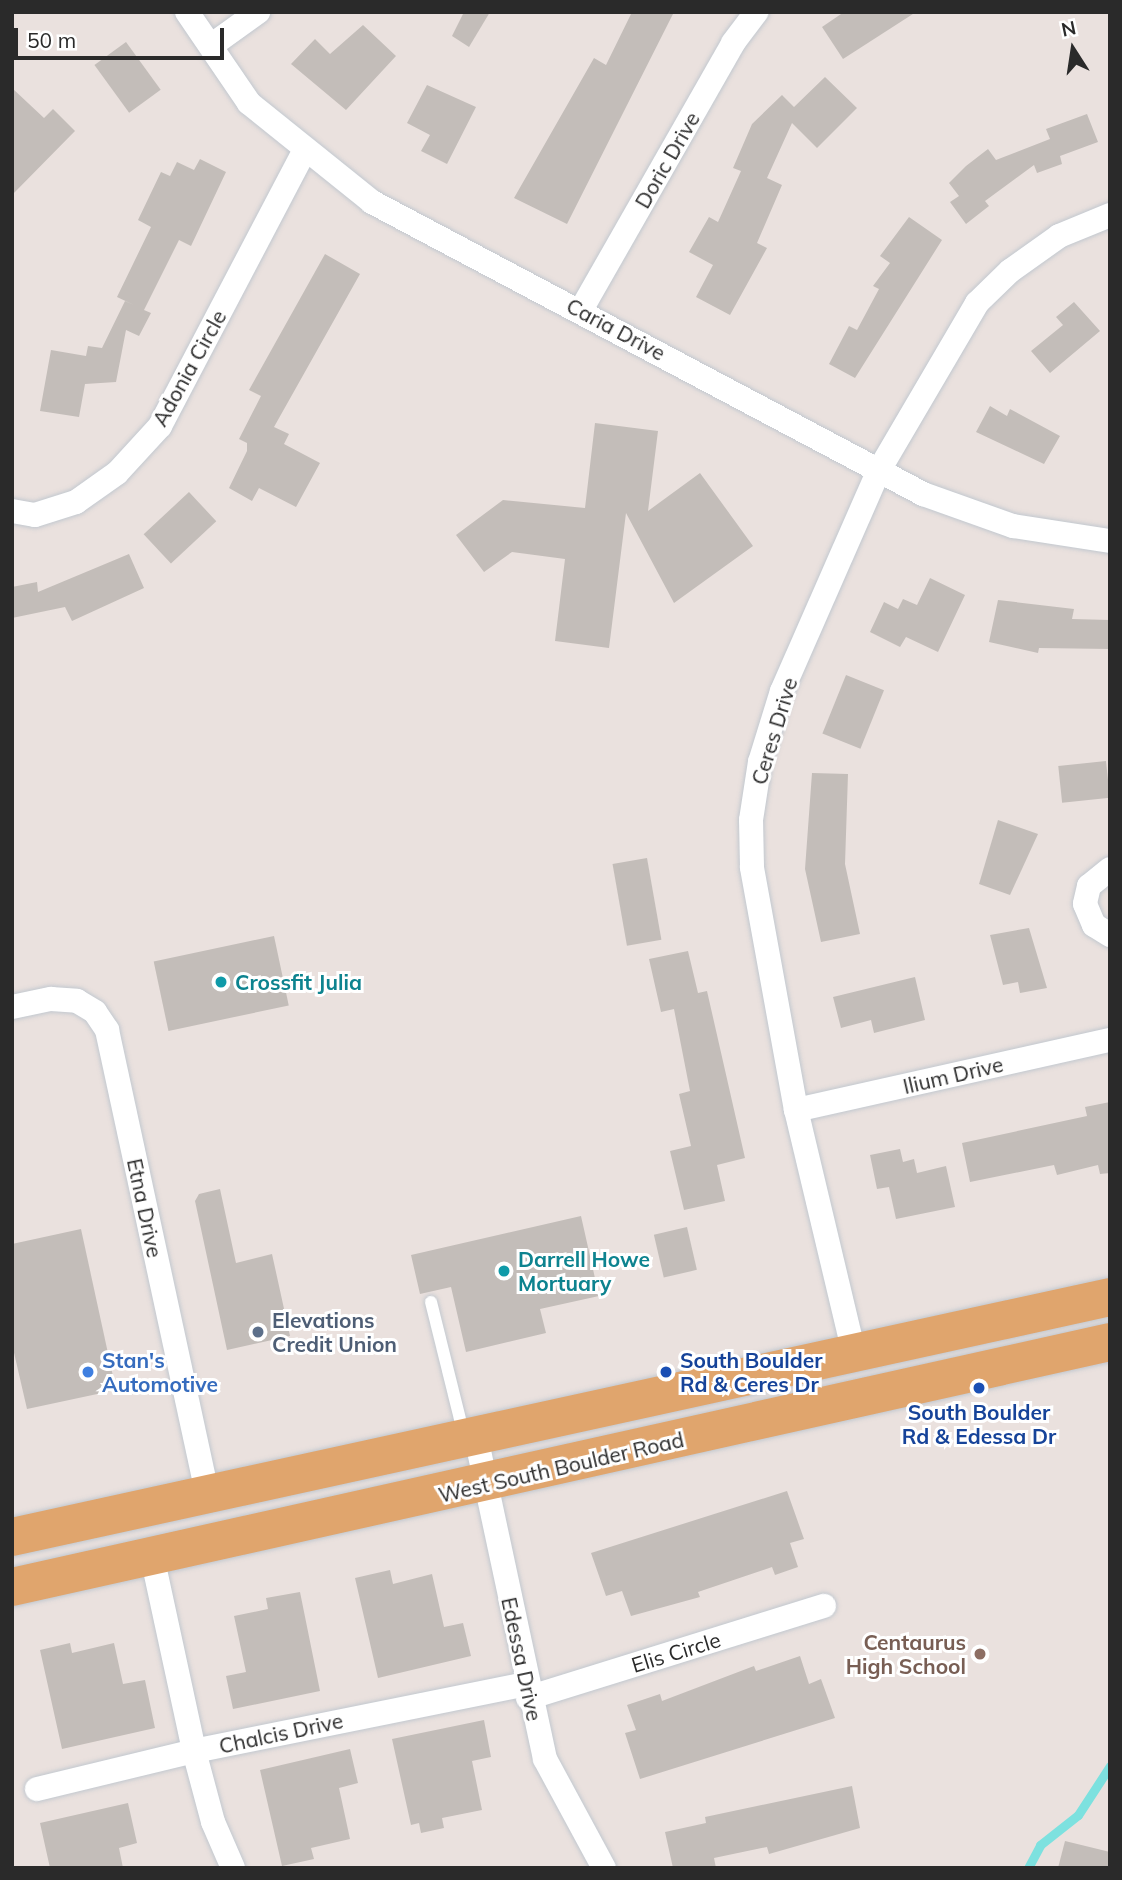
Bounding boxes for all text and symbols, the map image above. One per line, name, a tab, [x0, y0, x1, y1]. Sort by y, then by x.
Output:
scale bar	[18, 14, 228, 58]
north arrow	[1038, 14, 1108, 84]
text: N	[1059, 15, 1078, 42]
text: 50 m	[27, 27, 76, 53]
street label: Doric Drive	[629, 107, 705, 213]
street label: Caria Drive	[562, 293, 670, 365]
street label: Adonia Circle	[147, 305, 231, 431]
street label: Ceres Drive	[746, 674, 802, 788]
place label: Crossfit Julia	[235, 969, 362, 995]
marker: Crossfit Julia	[213, 974, 229, 990]
street label: Ilium Drive	[900, 1051, 1006, 1099]
street label: Etna Drive	[122, 1156, 168, 1260]
place label: Darrell Howe Mortuary	[518, 1246, 650, 1296]
marker: Darrell Howe Mortuary	[496, 1263, 512, 1279]
place label: Elevations Credit Union	[272, 1307, 397, 1357]
marker: Elevations Credit Union	[250, 1324, 266, 1340]
place label: Stan's Automotive	[102, 1347, 218, 1397]
place label: South Boulder Rd & Ceres Dr	[680, 1347, 823, 1397]
marker: Stan's Automotive	[80, 1364, 96, 1380]
marker: South Boulder Rd & Ceres Dr	[658, 1364, 674, 1380]
marker: South Boulder Rd & Edessa Dr	[971, 1380, 987, 1396]
place label: South Boulder Rd & Edessa Dr	[902, 1399, 1056, 1449]
street label: West South Boulder Road	[436, 1426, 686, 1508]
street label: Edessa Drive	[497, 1595, 547, 1723]
street label: Elis Circle	[628, 1627, 724, 1677]
place label: Centaurus High School	[846, 1629, 966, 1679]
marker: Centaurus High School	[972, 1646, 988, 1662]
street label: Chalcis Drive	[217, 1708, 345, 1758]

